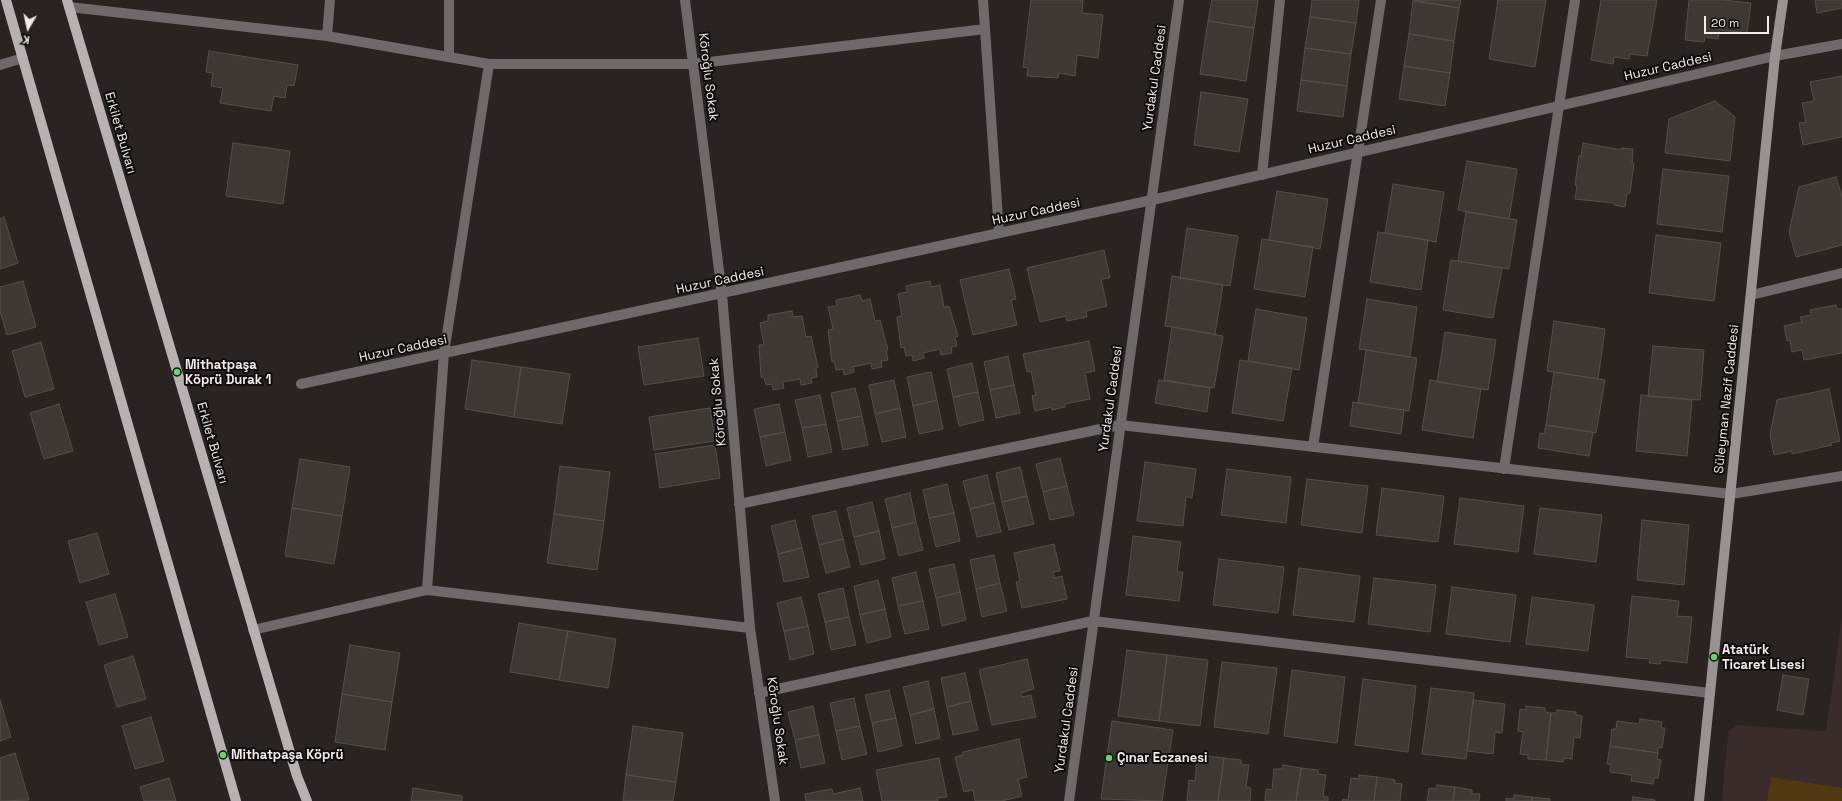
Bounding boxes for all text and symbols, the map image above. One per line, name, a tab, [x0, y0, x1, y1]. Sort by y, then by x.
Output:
north arrow	[8, 8, 48, 48]
scale bar	[1706, 8, 1771, 34]
text: 20 m	[1711, 15, 1739, 31]
street label: Yurdakul Caddesi	[1140, 24, 1170, 132]
text: K	[22, 32, 31, 47]
street label: Köroğlu Sokak	[695, 32, 721, 122]
street label: Huzur Caddesi	[1623, 49, 1713, 85]
street label: Erkilet Bulvarı	[101, 90, 139, 176]
street label: Huzur Caddesi	[1307, 122, 1397, 158]
street label: Huzur Caddesi	[991, 195, 1081, 229]
street label: Huzur Caddesi	[675, 264, 765, 298]
street label: Süleyman Nazif Caddesi	[1711, 324, 1743, 474]
street label: Huzur Caddesi	[358, 332, 448, 366]
street label: Yurdakul Caddesi	[1096, 345, 1126, 453]
place label: Mithatpaşa Köprü Durak 1	[185, 357, 271, 388]
street label: Köroğlu Sokak	[706, 357, 730, 447]
marker: Mithatpaşa Köprü Durak 1	[172, 367, 182, 377]
street label: Erkilet Bulvarı	[193, 400, 231, 486]
place label: Atatürk Ticaret Lisesi	[1722, 642, 1805, 673]
marker: Atatürk Ticaret Lisesi	[1709, 652, 1719, 662]
street label: Yurdakul Caddesi	[1052, 666, 1082, 774]
street label: Köroğlu Sokak	[763, 676, 791, 766]
place label: Mithatpaşa Köprü	[231, 747, 344, 763]
marker: Mithatpaşa Köprü	[218, 750, 228, 760]
place label: Çınar Eczanesi	[1117, 750, 1208, 766]
marker: Çınar Eczanesi	[1104, 753, 1114, 763]

